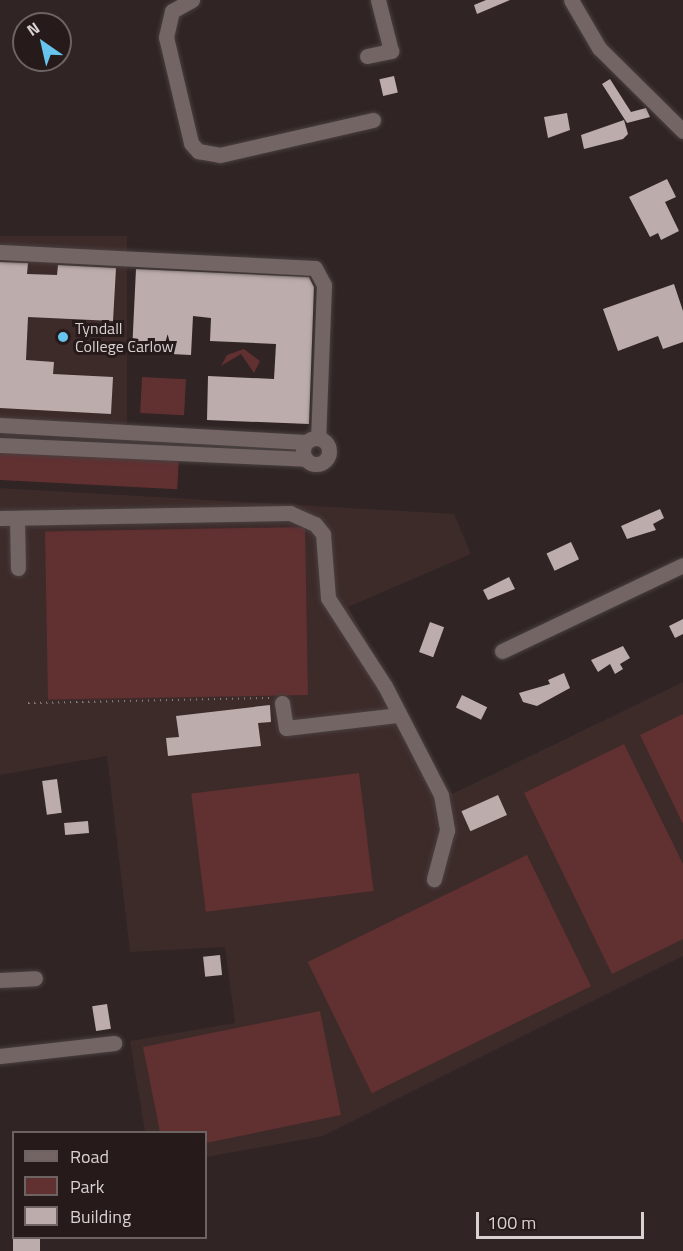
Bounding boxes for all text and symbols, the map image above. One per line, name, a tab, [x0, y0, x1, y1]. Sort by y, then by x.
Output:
north arrow	[12, 12, 72, 72]
text: N	[22, 16, 44, 42]
place label: Tyndall College Carlow	[75, 318, 174, 356]
marker: Tyndall College Carlow	[56, 330, 70, 344]
legend	[12, 1131, 207, 1239]
text: Road	[70, 1143, 109, 1170]
text: Park	[70, 1173, 104, 1200]
scale bar	[479, 1200, 647, 1238]
text: Building	[70, 1203, 131, 1230]
text: 100 m	[487, 1209, 536, 1236]

